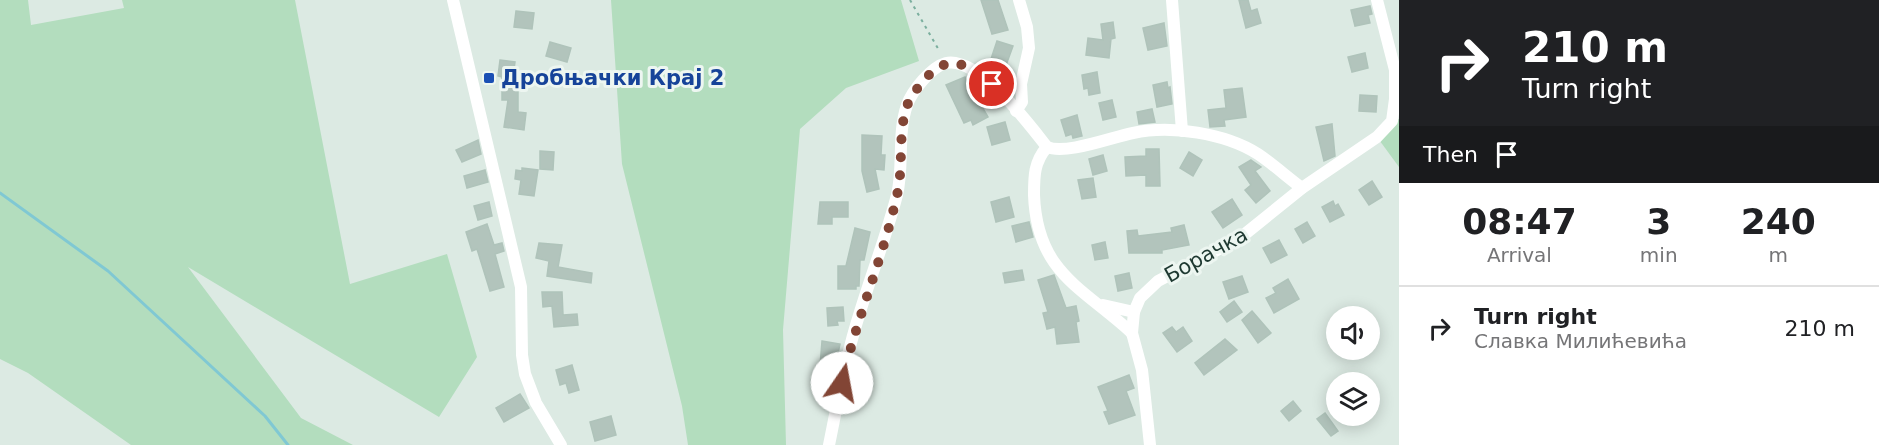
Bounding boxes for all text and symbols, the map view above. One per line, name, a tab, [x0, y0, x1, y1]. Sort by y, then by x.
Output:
text: 210 m	[1522, 23, 1668, 72]
icon: right	[1423, 24, 1501, 102]
pin	[966, 58, 1017, 109]
place label: Дробњачки Крај 2	[501, 66, 724, 90]
icon: arrive	[975, 67, 1008, 100]
marker: Дробњачки Крај 2	[482, 71, 496, 85]
text: Turn right	[1522, 73, 1651, 104]
icon: arrive	[1490, 138, 1523, 171]
text: Then	[1423, 142, 1478, 167]
text: 08:47	[1462, 201, 1577, 242]
text: 3	[1646, 201, 1671, 242]
text: 240	[1741, 201, 1816, 242]
street label: Борачка	[1160, 222, 1252, 288]
text: Arrival	[1487, 243, 1552, 267]
text: min	[1640, 243, 1678, 267]
text: m	[1769, 243, 1788, 267]
text: Turn right	[1474, 304, 1597, 329]
map controls	[1326, 306, 1380, 426]
button: sound	[1326, 306, 1380, 360]
icon: right	[1423, 312, 1456, 345]
text: 210 m	[1785, 316, 1855, 341]
text: Славка Милићевића	[1474, 329, 1687, 353]
position arrow	[810, 351, 874, 415]
button: layers	[1326, 372, 1380, 426]

